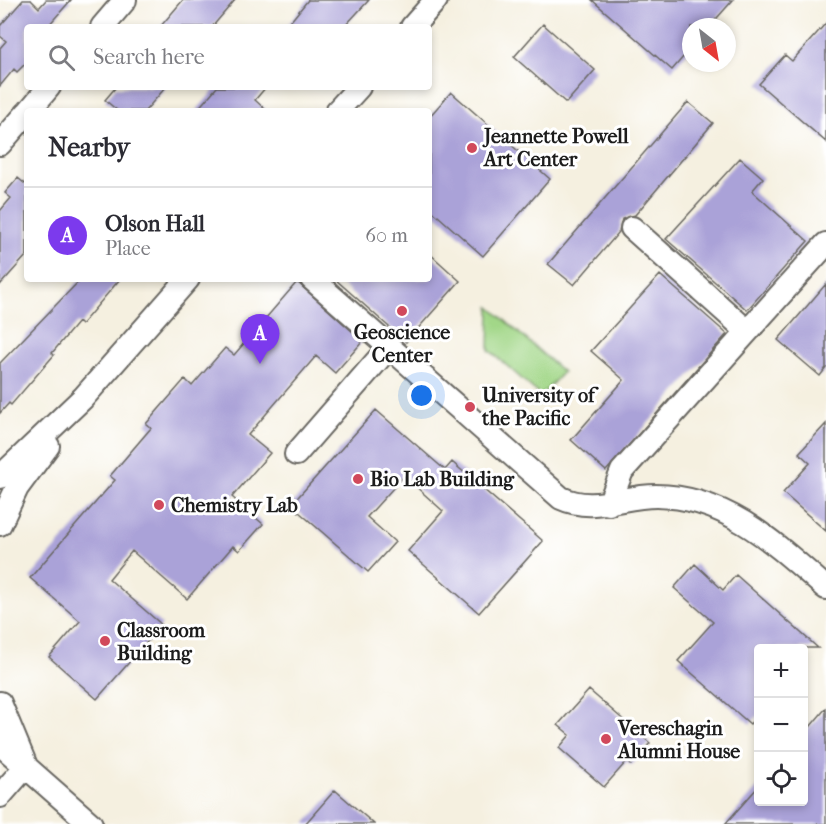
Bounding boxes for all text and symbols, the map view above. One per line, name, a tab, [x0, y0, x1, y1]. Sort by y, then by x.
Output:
north arrow	[682, 18, 736, 72]
search box	[24, 24, 432, 90]
icon: search	[45, 41, 78, 74]
text: Search here	[93, 44, 205, 70]
place label: Jeannette Powell Art Center	[482, 125, 629, 171]
text: Nearby	[48, 132, 130, 163]
marker: Jeannette Powell Art Center	[465, 141, 479, 155]
text: Olson Hall	[105, 211, 205, 237]
text: A	[61, 224, 74, 247]
text: 60 m	[365, 224, 408, 247]
text: Place	[105, 237, 151, 260]
marker: Geoscience Center	[395, 304, 409, 318]
pin: A	[240, 314, 280, 364]
place label: Geoscience Center	[354, 321, 450, 367]
your location	[407, 381, 436, 410]
place label: University of the Pacific	[481, 384, 599, 430]
marker: University of the Pacific	[463, 400, 477, 414]
place label: Bio Lab Building	[370, 468, 515, 491]
marker: Bio Lab Building	[351, 472, 365, 486]
place label: Chemistry Lab	[171, 494, 298, 517]
marker: Chemistry Lab	[152, 498, 166, 512]
place label: Classroom Building	[117, 619, 206, 665]
marker: Classroom Building	[98, 634, 112, 648]
map controls	[754, 644, 808, 806]
button: +	[754, 644, 808, 698]
button: −	[754, 698, 808, 752]
place label: Vereschagin Alumni House	[616, 717, 740, 763]
marker: Vereschagin Alumni House	[599, 732, 613, 746]
button: locate	[754, 752, 808, 806]

